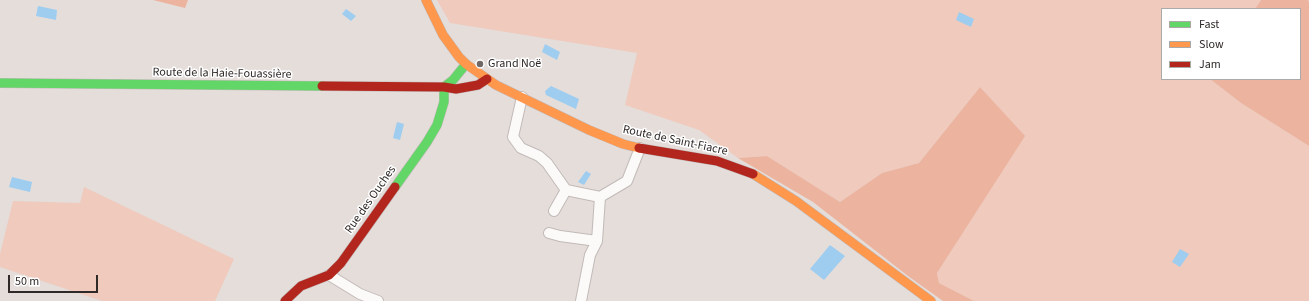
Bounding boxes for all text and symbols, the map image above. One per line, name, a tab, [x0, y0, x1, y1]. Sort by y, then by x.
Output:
legend	[1161, 8, 1301, 80]
text: Fast	[1199, 16, 1219, 33]
text: Slow	[1199, 36, 1224, 53]
text: Jam	[1199, 56, 1221, 73]
place label: Grand Noë	[488, 57, 541, 71]
marker: Grand Noë	[475, 59, 485, 69]
street label: Route de la Haie-Fouassière	[152, 66, 292, 82]
street label: Route de Saint-Fiacre	[621, 123, 729, 159]
street label: Rue des Ouches	[342, 163, 400, 237]
scale bar	[10, 267, 100, 293]
text: 50 m	[15, 273, 39, 290]

